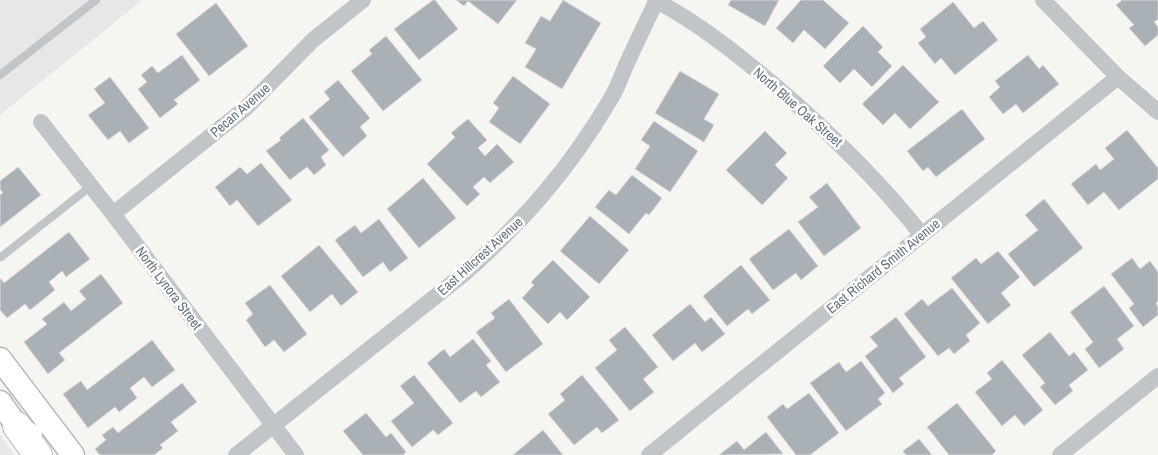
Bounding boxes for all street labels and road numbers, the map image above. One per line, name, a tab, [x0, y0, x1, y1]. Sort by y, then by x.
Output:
street label: North Blue Oak Street	[750, 63, 846, 151]
street label: Pecan Avenue	[206, 79, 274, 141]
street label: East Hillcrest Avenue	[434, 213, 526, 299]
street label: East Richard Smith Avenue	[823, 215, 943, 317]
street label: North Lynora Street	[132, 243, 206, 333]

